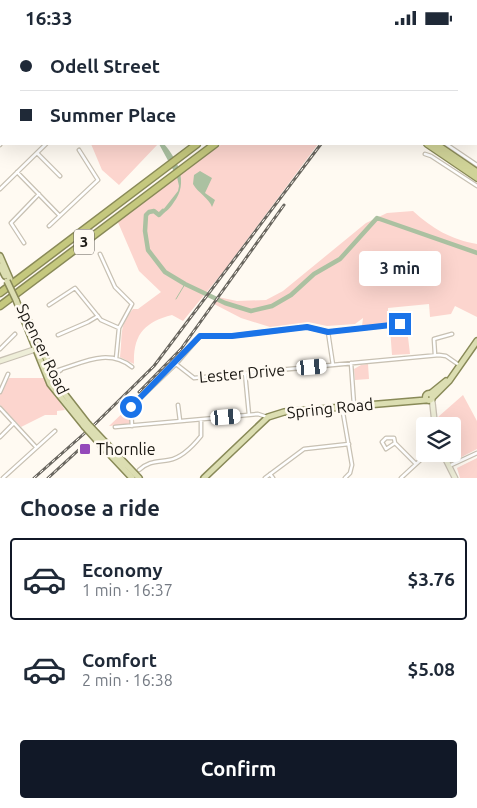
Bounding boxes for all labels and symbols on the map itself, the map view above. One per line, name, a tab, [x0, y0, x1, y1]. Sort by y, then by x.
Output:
road number: 3	[74, 229, 94, 255]
callout: 3 min	[359, 251, 441, 287]
street label: Spencer Road	[13, 301, 73, 397]
route end	[389, 313, 411, 335]
car	[296, 358, 327, 376]
street label: Lester Drive	[198, 360, 286, 386]
street label: Spring Road	[286, 395, 374, 421]
route start	[120, 396, 142, 418]
car	[210, 408, 241, 426]
place label: Thornlie	[96, 440, 156, 458]
marker: Thornlie	[78, 442, 92, 456]

